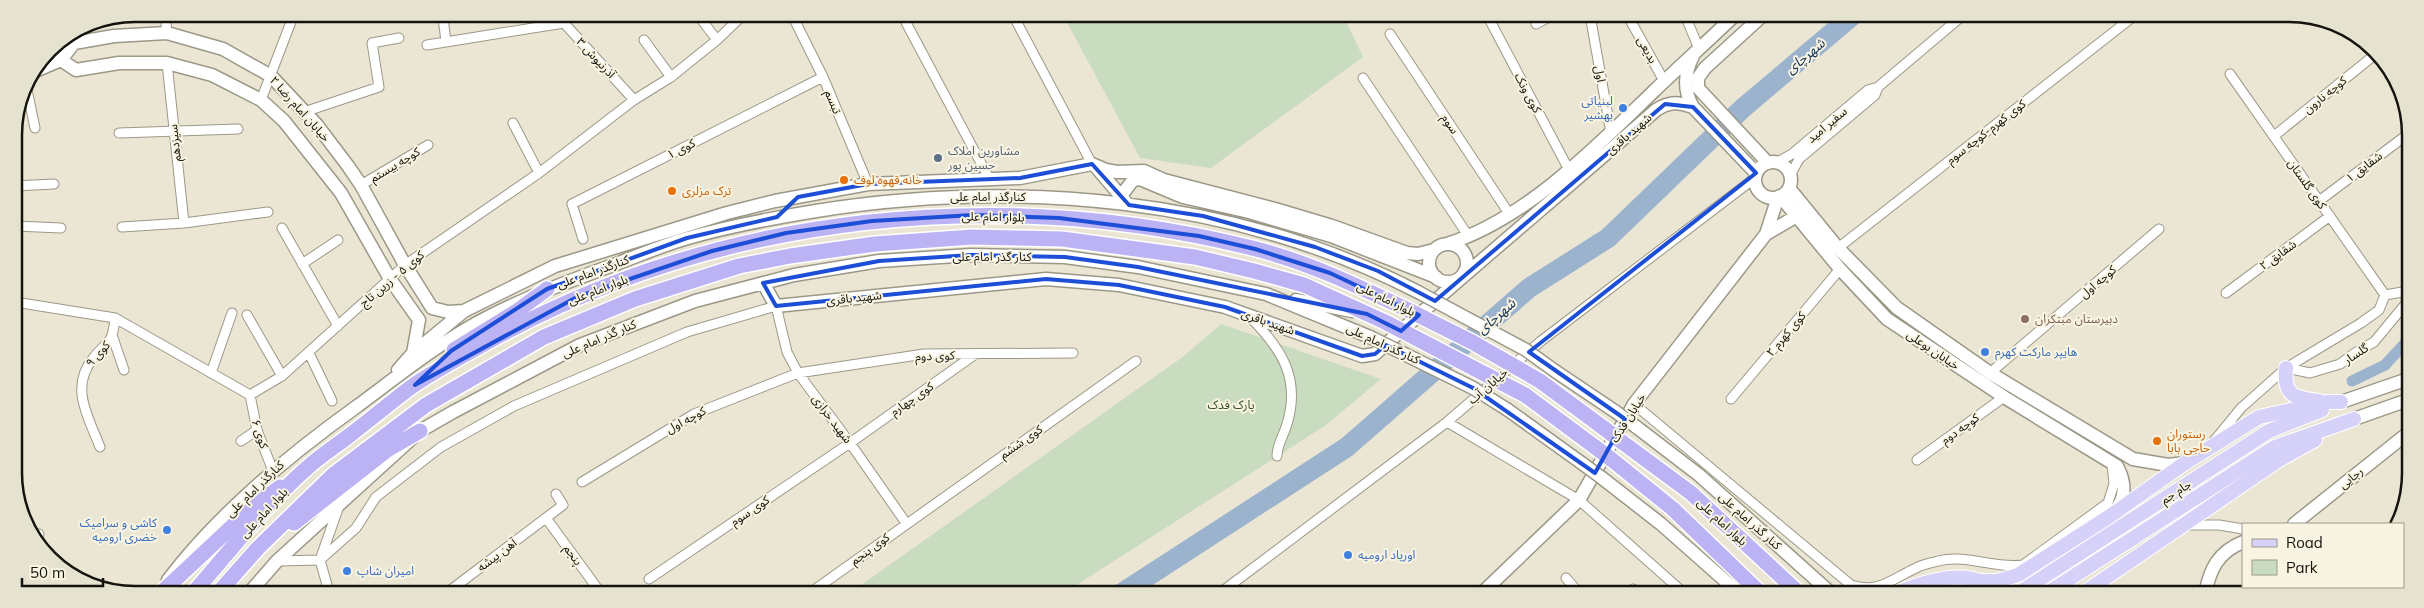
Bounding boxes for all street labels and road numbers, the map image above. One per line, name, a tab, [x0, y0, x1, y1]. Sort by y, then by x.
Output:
street label: آذرنیوش ۳	[574, 34, 619, 82]
street label: بدیعی	[1634, 34, 1661, 66]
street label: اول	[1592, 64, 1609, 84]
street label: کوی ونک	[1512, 70, 1546, 116]
street label: کوچه نارون	[2300, 72, 2351, 117]
street label: خیابان امام رضا ۲	[266, 73, 334, 146]
street label: تبسم	[820, 88, 845, 117]
street label: کوی کهرم-کوچه سوم	[1943, 95, 2030, 169]
street label: سفیر امید	[1804, 104, 1850, 146]
street label: شهید باقری	[1603, 110, 1655, 158]
street label: سوم	[1437, 111, 1462, 138]
street label: سیزدهم	[165, 123, 186, 163]
street label: کوی ۱	[664, 135, 698, 162]
street label: کوچه بیستم	[367, 143, 424, 187]
street label: شقایق ۱	[2342, 148, 2386, 186]
street label: کوی گلستان	[2285, 156, 2331, 213]
street label: کنارگذر امام علی	[950, 189, 1027, 206]
street label: بلوار امام علی	[961, 208, 1025, 227]
street label: شقایق ۲	[2256, 236, 2300, 274]
street label: کوی ۵ - زرین تاج	[356, 247, 429, 312]
street label: کنار گذر امام علی	[952, 249, 1033, 266]
street label: کنارگذر امام علی	[555, 251, 632, 293]
street label: کوچه اول	[2076, 261, 2121, 302]
street label: بلوار امام علی	[566, 271, 631, 310]
street label: بلوار امام علی	[1354, 278, 1418, 321]
street label: شهید باقری	[826, 287, 882, 308]
street label: شهید باقری	[1239, 305, 1297, 338]
street label: کوی کهرم ۲	[1763, 307, 1811, 360]
street label: کنار گذر امام علی	[560, 316, 640, 363]
street label: کنار گذر امام علی	[1343, 320, 1423, 369]
street label: خیابان بوعلی	[1904, 326, 1963, 373]
street label: کوی ۹	[82, 337, 114, 370]
street label: گلسار	[2340, 339, 2372, 368]
street label: کوی دوم	[915, 347, 956, 366]
street label: خیابان آب	[1465, 364, 1511, 407]
street label: کوی چهارم	[887, 378, 938, 420]
street label: خیابان فدک	[1607, 390, 1649, 445]
street label: شهید خرازی	[809, 391, 856, 446]
street label: کوچه اول	[663, 402, 710, 437]
street label: کوچه دوم	[1938, 409, 1984, 449]
street label: کوی ۶	[249, 417, 273, 451]
street label: کوی ششم	[996, 421, 1047, 463]
street label: کنارگذر امام علی	[222, 456, 289, 522]
street label: رجایی	[2336, 463, 2366, 492]
street label: جام جم	[2158, 476, 2195, 509]
street label: بلوار امام علی	[237, 485, 292, 542]
street label: کنار گذر امام علی	[1715, 489, 1785, 555]
street label: کوی سوم	[727, 492, 774, 531]
street label: بلوار امام علی	[1693, 495, 1750, 550]
street label: کوی پنجم	[847, 529, 894, 569]
street label: آهن پیشه	[474, 535, 521, 575]
street label: پنجم	[559, 541, 586, 569]

